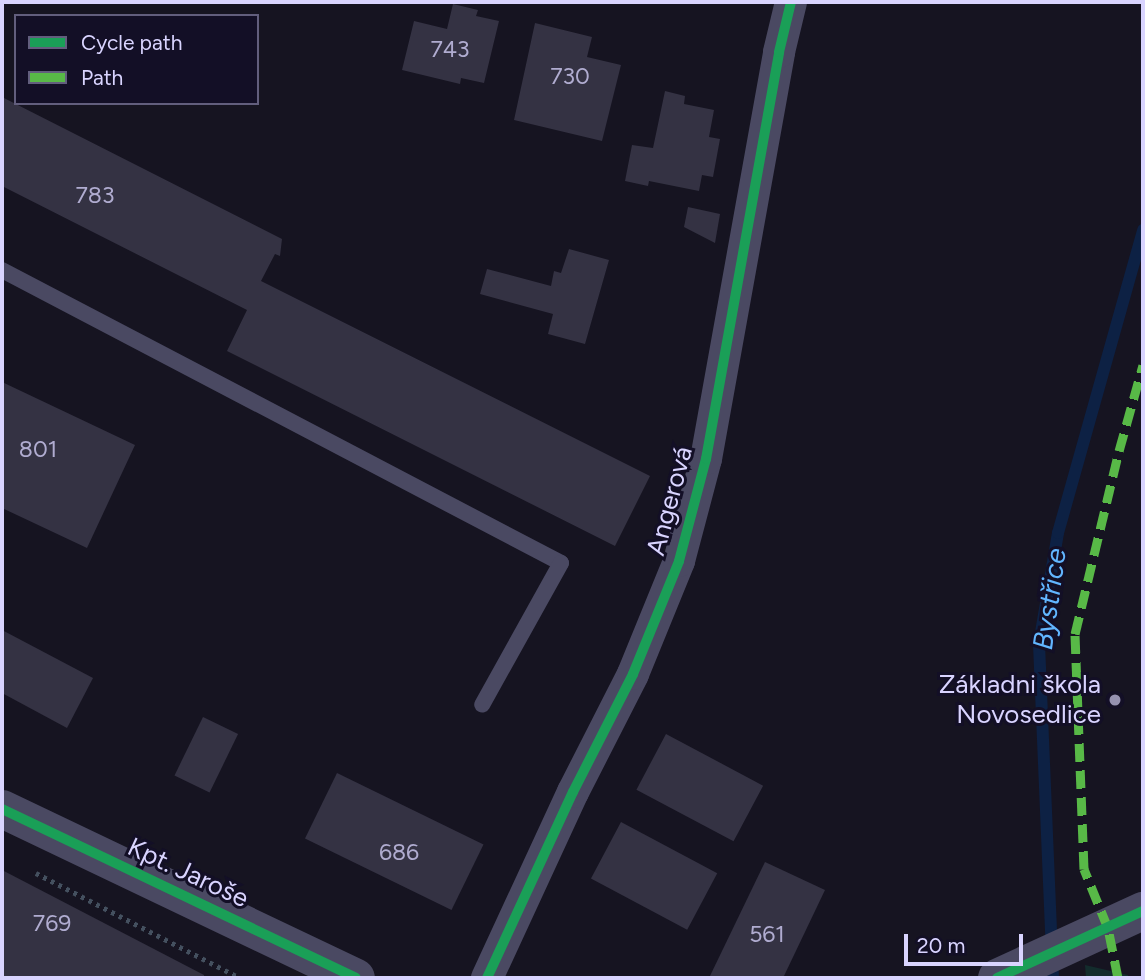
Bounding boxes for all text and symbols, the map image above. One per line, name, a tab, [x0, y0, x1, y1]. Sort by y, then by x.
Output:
legend	[14, 14, 259, 105]
text: Cycle path	[81, 30, 182, 55]
house number: 743	[430, 35, 470, 63]
house number: 730	[550, 62, 590, 90]
text: Path	[81, 65, 123, 90]
house number: 783	[76, 181, 114, 209]
house number: 801	[19, 435, 57, 463]
street label: Angerová	[640, 443, 700, 559]
water label: Bystřice	[1025, 546, 1073, 652]
place label: Základni škola Novosedlice	[939, 669, 1101, 730]
marker: Základni škola Novosedlice	[1107, 692, 1123, 708]
street label: Kpt. Jaroše	[123, 831, 253, 915]
house number: 686	[379, 838, 419, 866]
house number: 769	[33, 909, 71, 937]
house number: 561	[749, 920, 785, 948]
scale bar	[907, 920, 1026, 964]
text: 20 m	[917, 933, 965, 958]

